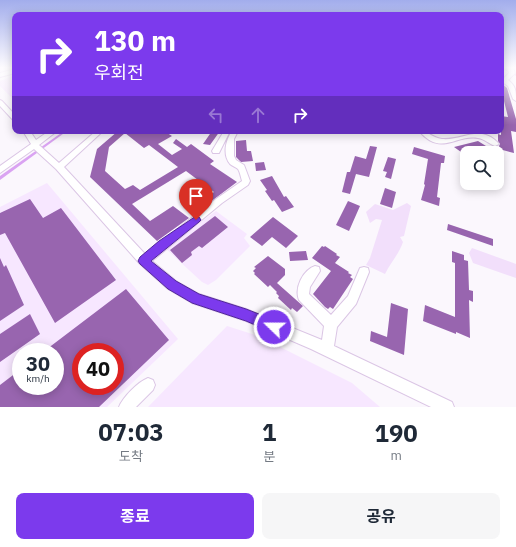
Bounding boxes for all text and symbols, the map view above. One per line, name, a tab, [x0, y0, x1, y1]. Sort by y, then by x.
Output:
text: 130 m	[94, 22, 176, 59]
icon: right	[28, 28, 80, 80]
text: 우회전	[94, 61, 144, 84]
icon: left	[205, 104, 227, 126]
icon: ahead	[247, 104, 269, 126]
icon: right	[289, 104, 311, 126]
map controls	[460, 146, 504, 190]
button: search	[460, 146, 504, 190]
pin	[179, 179, 213, 220]
icon: arrive	[185, 185, 207, 207]
position arrow	[253, 306, 295, 348]
speed limit sign: 40	[72, 343, 124, 395]
text: 30	[26, 350, 50, 377]
text: km/h	[26, 372, 50, 385]
text: 07:03	[98, 416, 164, 448]
text: 1	[262, 416, 276, 448]
text: 190	[375, 417, 418, 449]
text: m	[390, 447, 402, 464]
text: 도착	[119, 448, 143, 465]
text: 분	[263, 448, 275, 465]
button: 종료	[16, 493, 254, 539]
button: 공유	[262, 493, 500, 539]

